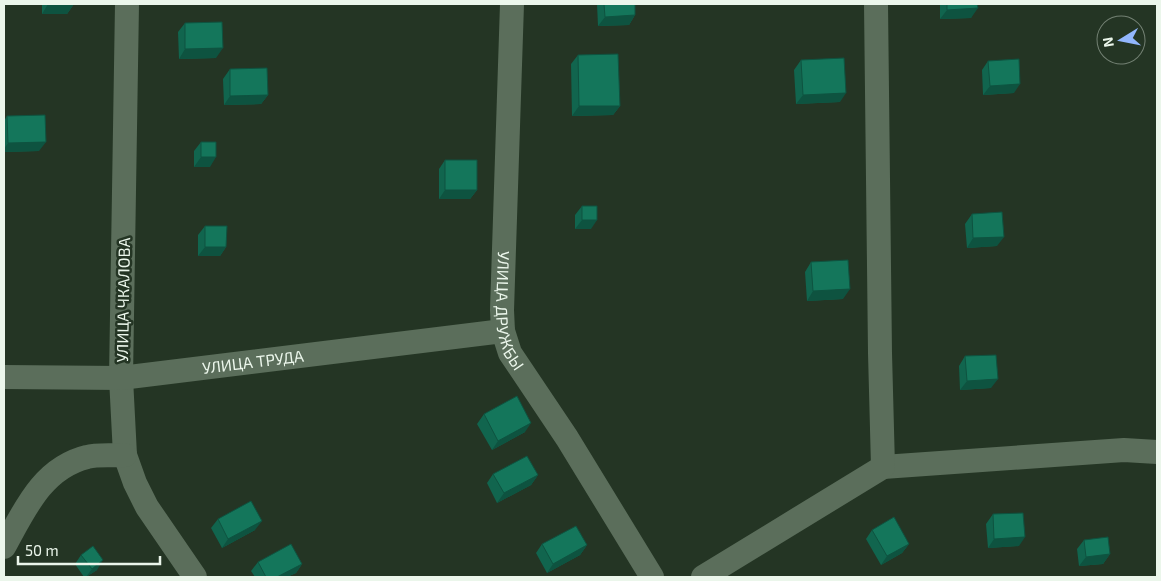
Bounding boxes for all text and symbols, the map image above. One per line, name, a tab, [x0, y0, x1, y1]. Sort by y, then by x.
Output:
north arrow	[1096, 15, 1146, 65]
text: N	[1098, 36, 1117, 49]
street label: УЛИЦА ЧКАЛОВА	[112, 237, 133, 363]
street label: УЛИЦА ДРУЖБЫ	[493, 251, 529, 373]
street label: УЛИЦА ТРУДА	[201, 346, 305, 377]
scale bar	[18, 534, 160, 566]
text: 50 m	[25, 541, 59, 559]

